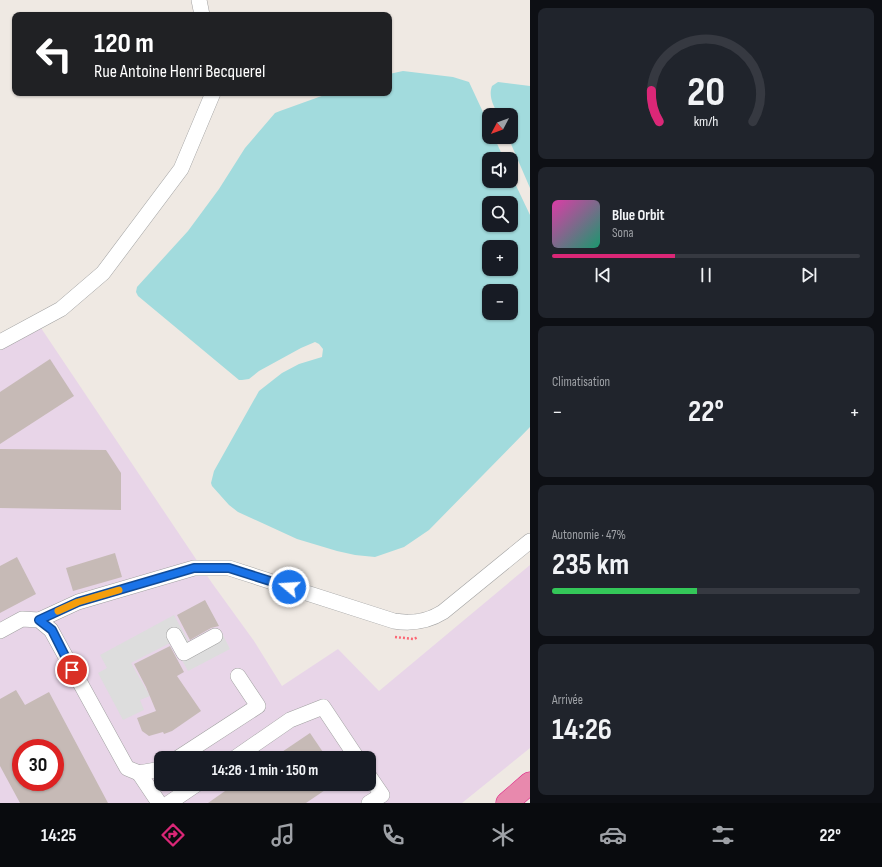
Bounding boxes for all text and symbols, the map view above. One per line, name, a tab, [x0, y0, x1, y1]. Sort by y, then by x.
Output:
text: 120 m	[94, 27, 154, 60]
icon: left	[28, 28, 80, 80]
text: Rue Antoine Henri Becquerel	[94, 61, 265, 82]
text: 20	[687, 67, 725, 116]
north arrow	[482, 108, 518, 144]
map controls	[482, 108, 518, 320]
text: km/h	[694, 112, 718, 129]
button: sound	[482, 152, 518, 188]
button: search	[482, 196, 518, 232]
text: Blue Orbit	[612, 206, 664, 225]
text: Sona	[612, 225, 634, 241]
button: +	[482, 240, 518, 276]
icon: previous	[592, 264, 614, 286]
icon: pause	[695, 264, 717, 286]
icon: next	[798, 264, 820, 286]
button: −	[482, 284, 518, 320]
text: Climatisation	[552, 374, 610, 390]
text: 22°	[688, 394, 724, 430]
text: −	[552, 399, 563, 426]
text: +	[849, 399, 860, 426]
text: Autonomie · 47%	[552, 527, 626, 543]
text: 235 km	[552, 547, 629, 583]
position arrow	[268, 566, 310, 608]
pin	[55, 653, 89, 687]
icon: arrive	[61, 659, 83, 681]
text: Arrivée	[552, 692, 583, 708]
text: 14:26	[552, 712, 612, 748]
speed limit sign: 30	[12, 739, 64, 791]
text: 14:26 · 1 min · 150 m	[212, 761, 318, 780]
icon: directions	[159, 821, 187, 849]
icon: music	[269, 821, 297, 849]
icon: phone	[379, 821, 407, 849]
icon: climate	[489, 821, 517, 849]
icon: car	[599, 821, 627, 849]
icon: filters	[709, 821, 737, 849]
text: 14:25	[41, 825, 76, 846]
text: 22°	[819, 825, 841, 846]

